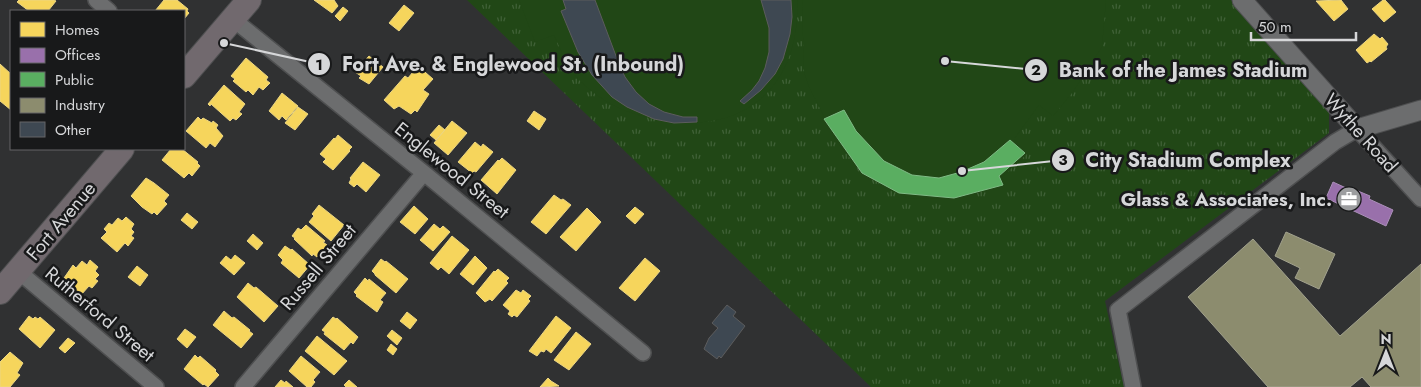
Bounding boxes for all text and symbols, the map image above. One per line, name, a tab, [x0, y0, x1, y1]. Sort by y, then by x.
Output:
legend	[10, 10, 185, 150]
scale bar	[1251, 10, 1356, 42]
text: 50 m	[1258, 16, 1292, 38]
text: Homes	[55, 19, 99, 41]
text: Offices	[55, 44, 100, 66]
callout: Fort Ave. & Englewood St. (Inbound)	[307, 47, 694, 82]
text: Fort Ave. & Englewood St. (Inbound)	[342, 50, 684, 79]
callout: Bank of the James Stadium	[1024, 52, 1317, 87]
text: 1	[315, 54, 323, 76]
text: Bank of the James Stadium	[1059, 56, 1307, 85]
text: 2	[1031, 59, 1041, 81]
text: Public	[55, 69, 94, 91]
street label: Wythe Road	[1318, 87, 1404, 179]
text: Industry	[55, 94, 105, 116]
street label: Englewood Street	[389, 115, 515, 225]
text: Other	[55, 119, 92, 141]
callout: City Stadium Complex	[1050, 143, 1301, 178]
text: City Stadium Complex	[1085, 146, 1291, 175]
text: 3	[1058, 149, 1068, 171]
street label: Fort Avenue	[20, 176, 102, 266]
place label: Glass & Associates, Inc.	[1121, 186, 1332, 213]
office icon: Glass & Associates, Inc.	[1336, 186, 1362, 212]
street label: Russell Street	[274, 218, 363, 316]
street label: Rutherford Street	[39, 260, 161, 368]
north arrow	[1361, 327, 1411, 377]
text: N	[1380, 329, 1392, 349]

